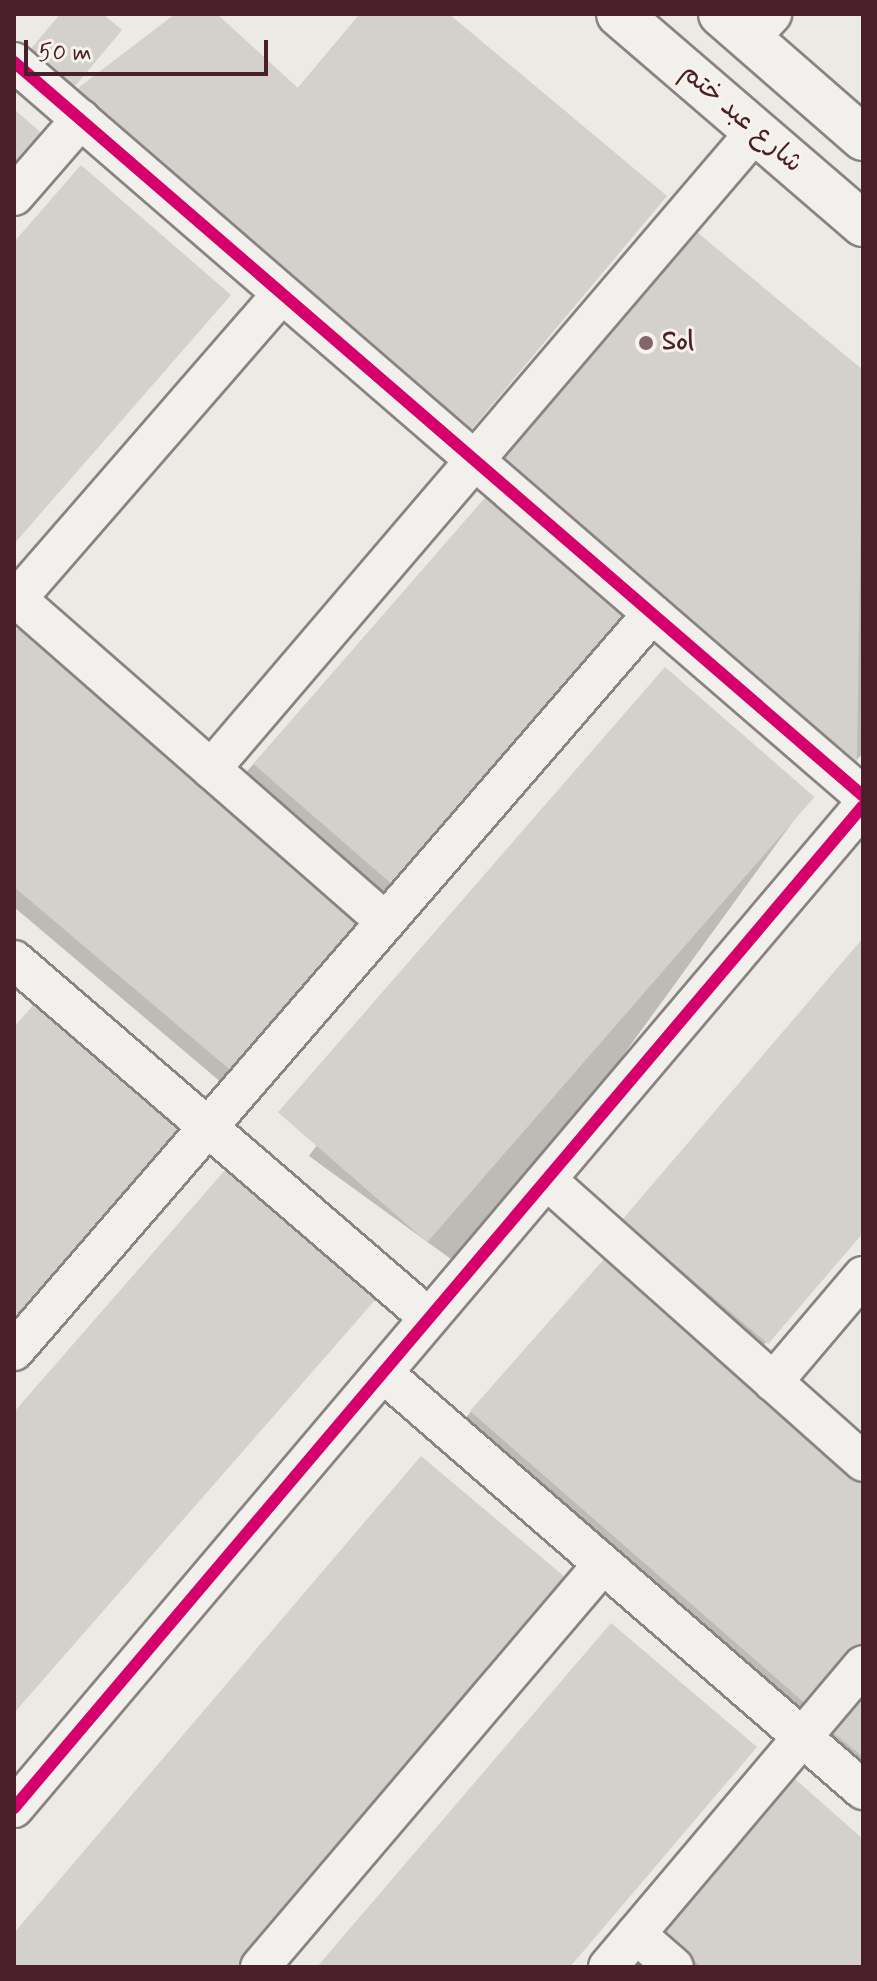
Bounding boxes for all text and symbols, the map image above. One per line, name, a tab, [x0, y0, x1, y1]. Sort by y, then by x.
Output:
scale bar	[28, 24, 272, 74]
text: 50 m	[38, 38, 92, 69]
street label: شارع عبد ختم	[674, 58, 808, 180]
place label: Sol	[662, 327, 694, 359]
marker: Sol	[637, 334, 655, 352]

